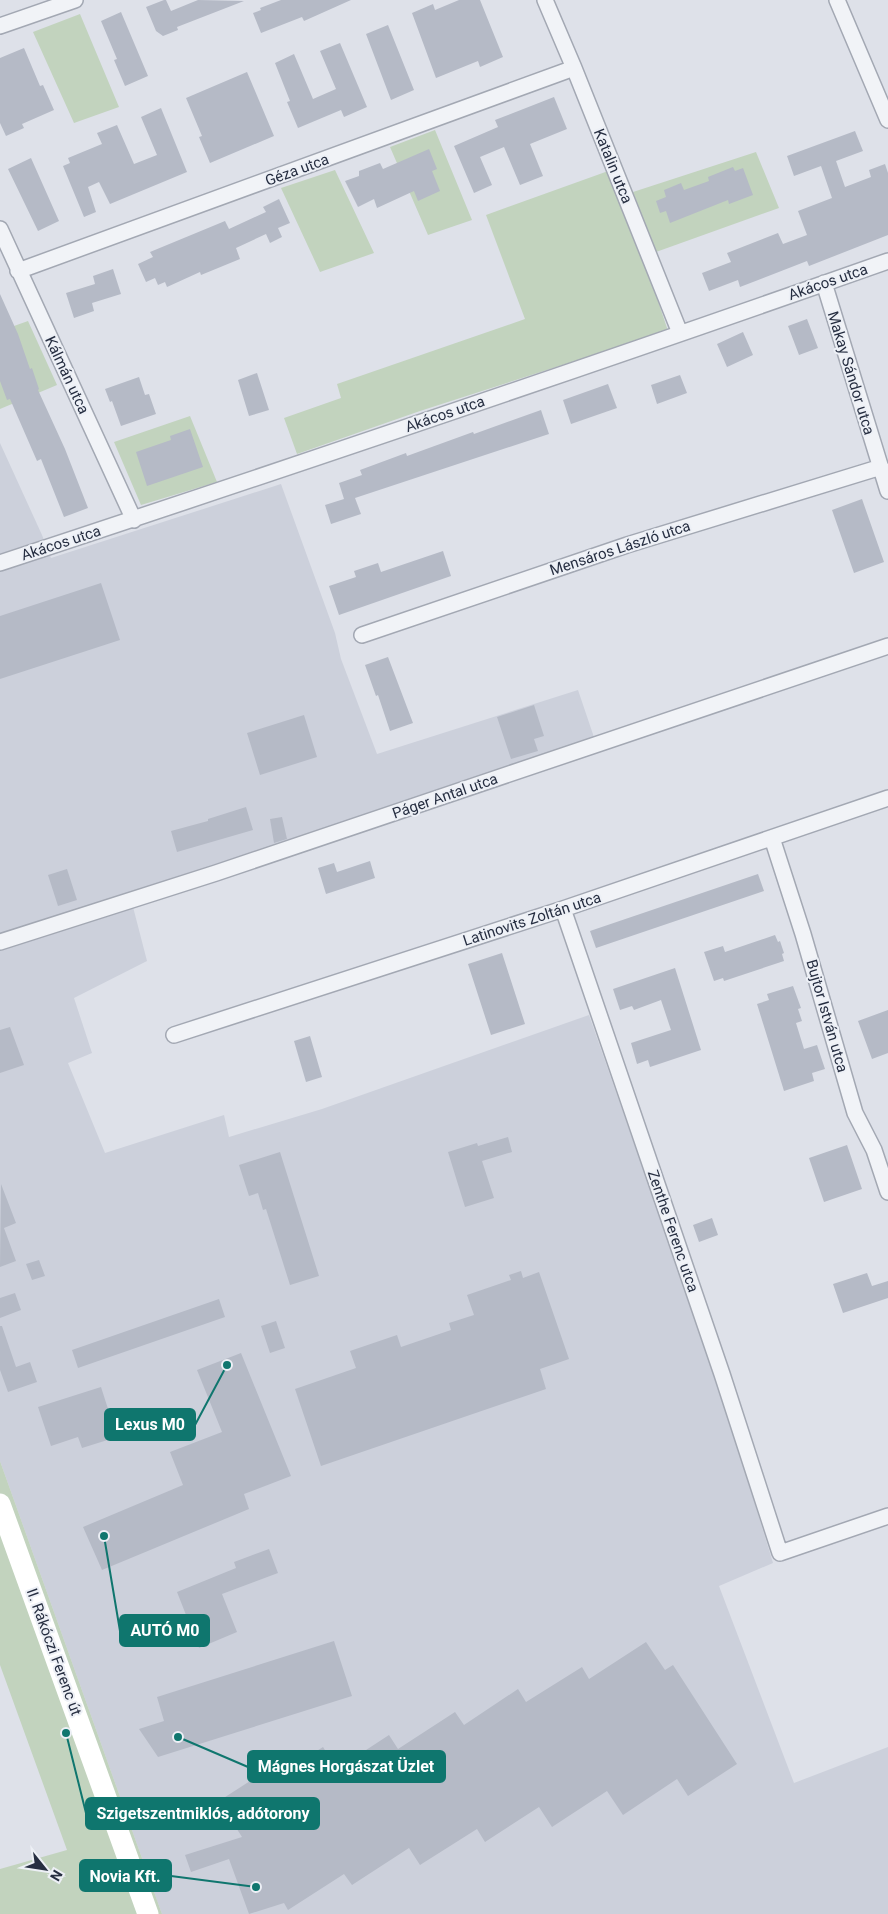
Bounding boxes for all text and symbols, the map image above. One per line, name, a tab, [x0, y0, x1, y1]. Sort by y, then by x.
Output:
street label: Katalin utca	[590, 126, 636, 206]
street label: Géza utca	[263, 150, 331, 190]
street label: Akácos utca	[786, 260, 870, 304]
street label: Makay Sándor utca	[824, 309, 878, 437]
street label: Kálmán utca	[41, 333, 93, 417]
street label: Akácos utca	[403, 392, 487, 436]
street label: Mensáros László utca	[547, 517, 693, 579]
street label: Akácos utca	[19, 522, 103, 564]
street label: Páger Antal utca	[390, 770, 500, 822]
street label: Latinovits Zoltán utca	[461, 888, 603, 950]
street label: Bujtor István utca	[802, 957, 852, 1075]
street label: Zenthe Ferenc utca	[644, 1168, 702, 1294]
callout: Lexus M0	[105, 1409, 195, 1440]
text: Lexus M0	[115, 1415, 185, 1434]
street label: II. Rákóczi Ferenc út	[23, 1586, 85, 1718]
callout: AUTÓ M0	[120, 1615, 209, 1646]
text: AUTÓ M0	[130, 1621, 200, 1640]
callout: Mágnes Horgászat Üzlet	[248, 1751, 445, 1782]
text: Mágnes Horgászat Üzlet	[258, 1757, 435, 1776]
callout: Szigetszentmiklós, adótorony	[86, 1798, 319, 1829]
text: Szigetszentmiklós, adótorony	[96, 1804, 311, 1823]
north arrow	[20, 1844, 70, 1894]
callout: Novia Kft.	[80, 1860, 171, 1891]
text: N	[47, 1867, 66, 1884]
text: Novia Kft.	[89, 1867, 161, 1886]

